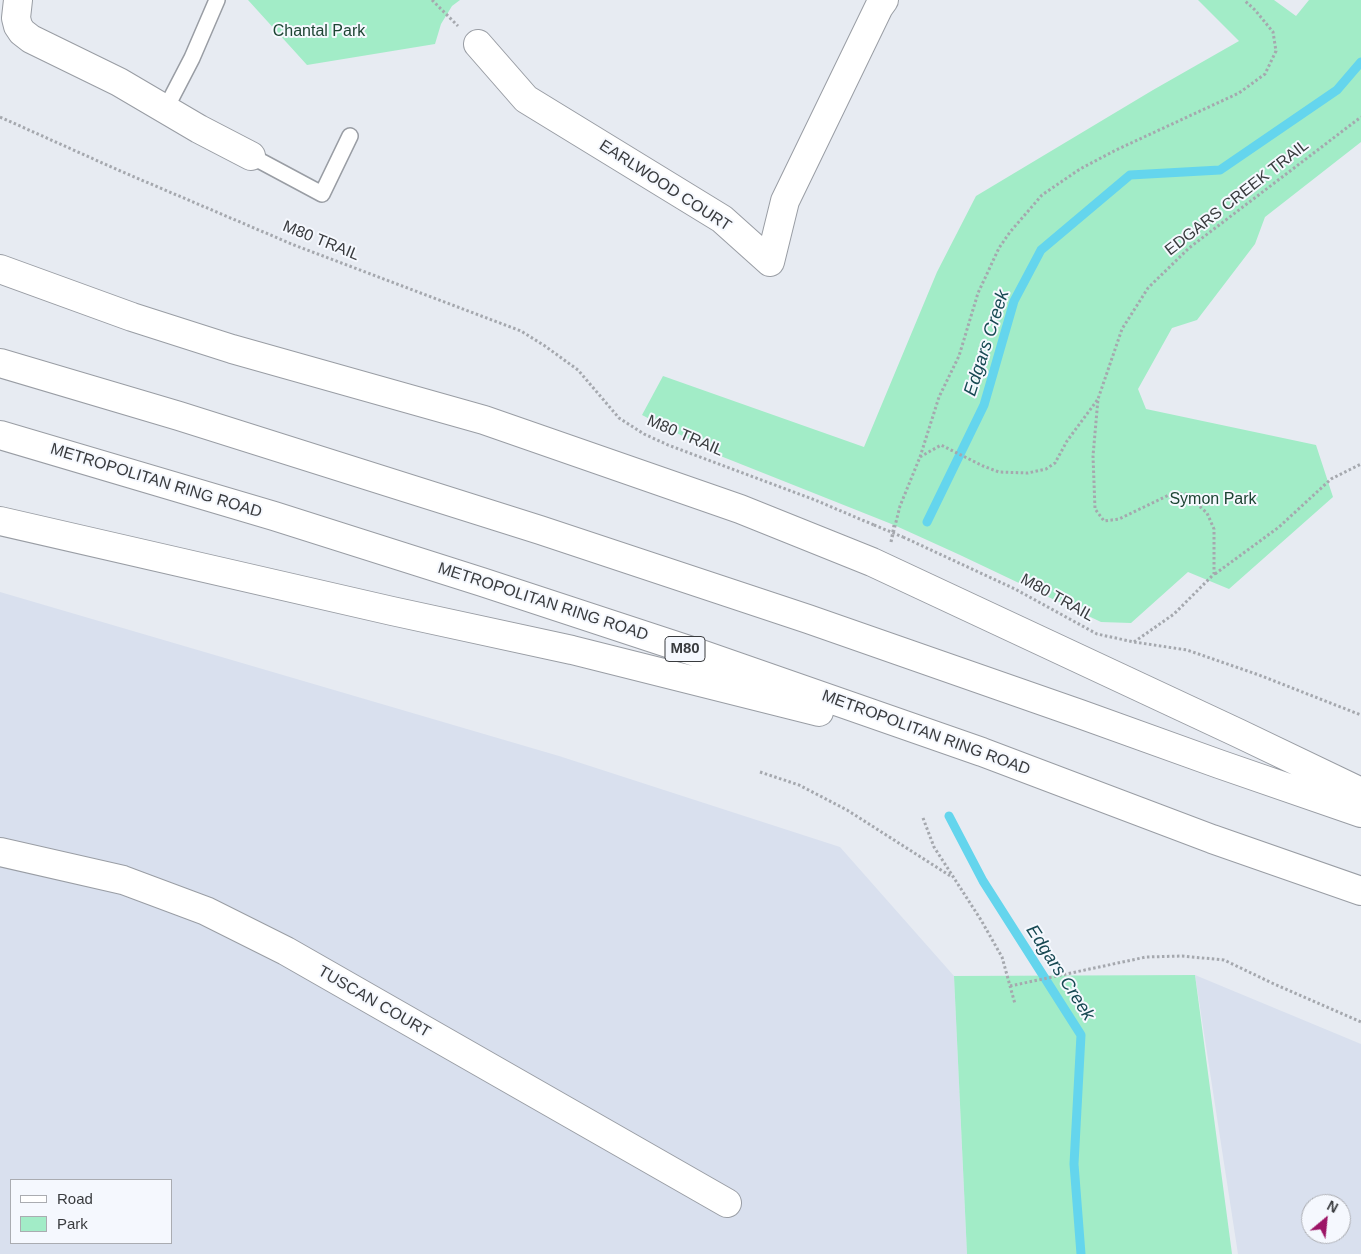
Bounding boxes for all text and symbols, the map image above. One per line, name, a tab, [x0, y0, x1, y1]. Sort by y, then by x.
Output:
park label: Chantal Park	[273, 22, 365, 42]
street label: EARLWOOD COURT	[596, 136, 734, 236]
street label: EDGARS CREEK TRAIL	[1161, 136, 1313, 260]
street label: M80 TRAIL	[280, 217, 362, 265]
water label: Edgars Creek	[960, 287, 1014, 399]
street label: M80 TRAIL	[644, 411, 726, 461]
street label: METROPOLITAN RING ROAD	[48, 440, 264, 522]
park label: Symon Park	[1169, 490, 1257, 510]
street label: METROPOLITAN RING ROAD	[435, 559, 651, 645]
street label: M80 TRAIL	[1017, 570, 1097, 626]
road number: M80	[665, 636, 705, 662]
street label: METROPOLITAN RING ROAD	[819, 686, 1033, 780]
water label: Edgars Creek	[1021, 921, 1099, 1025]
street label: TUSCAN COURT	[314, 962, 434, 1042]
legend	[10, 1179, 172, 1244]
text: Road	[57, 1190, 93, 1207]
north arrow	[1301, 1194, 1351, 1244]
text: N	[1324, 1197, 1341, 1216]
text: Park	[57, 1215, 88, 1232]

